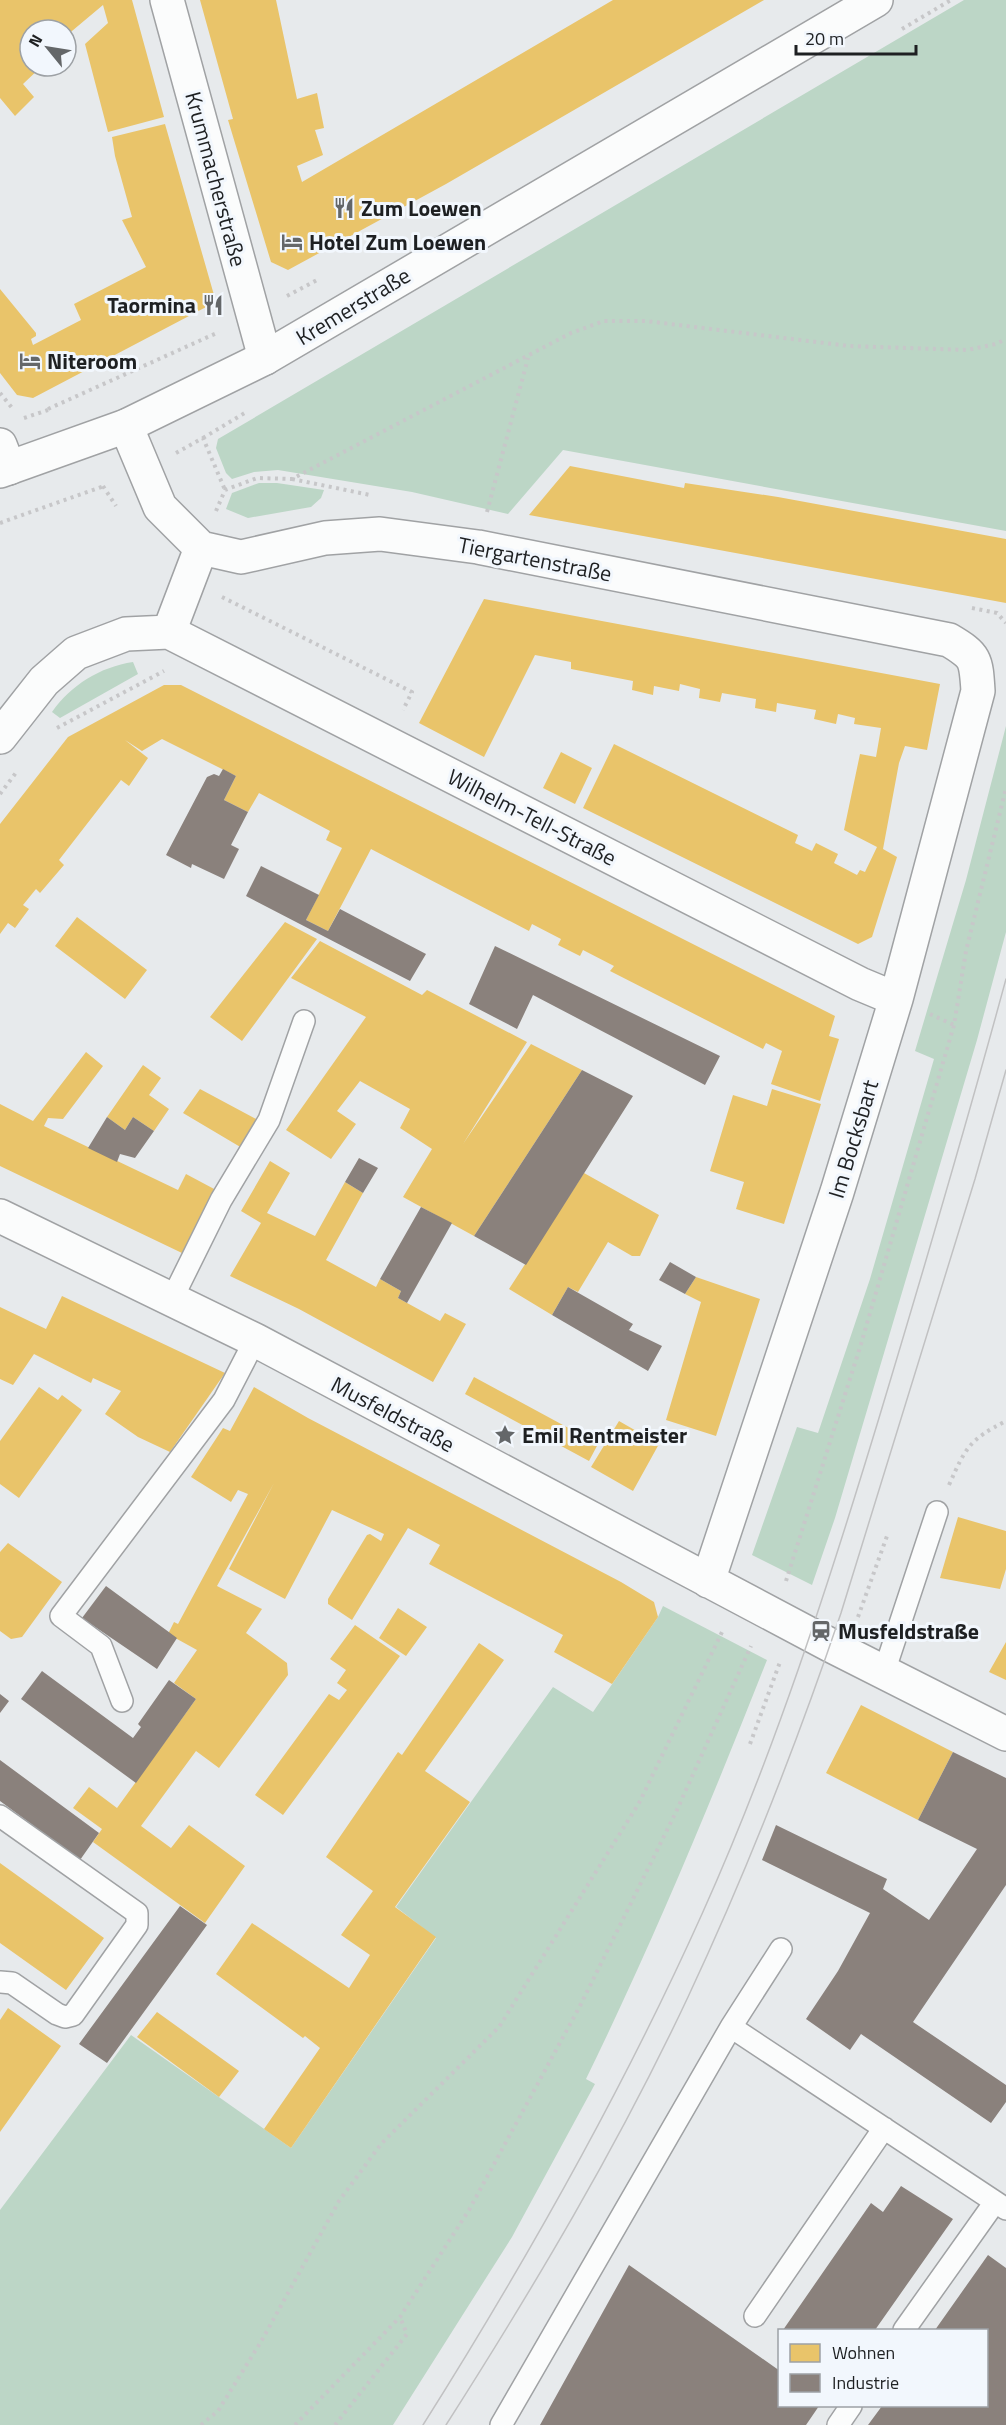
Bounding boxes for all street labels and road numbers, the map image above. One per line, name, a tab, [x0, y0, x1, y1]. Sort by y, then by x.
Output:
street label: Krummacherstraße	[176, 88, 256, 270]
street label: Kremerstraße	[289, 258, 417, 354]
street label: Tiergartenstraße	[455, 527, 615, 591]
street label: Wilhelm-Tell-Straße	[442, 760, 622, 874]
street label: Im Bocksbart	[819, 1075, 887, 1202]
street label: Musfeldstraße	[325, 1367, 461, 1461]

